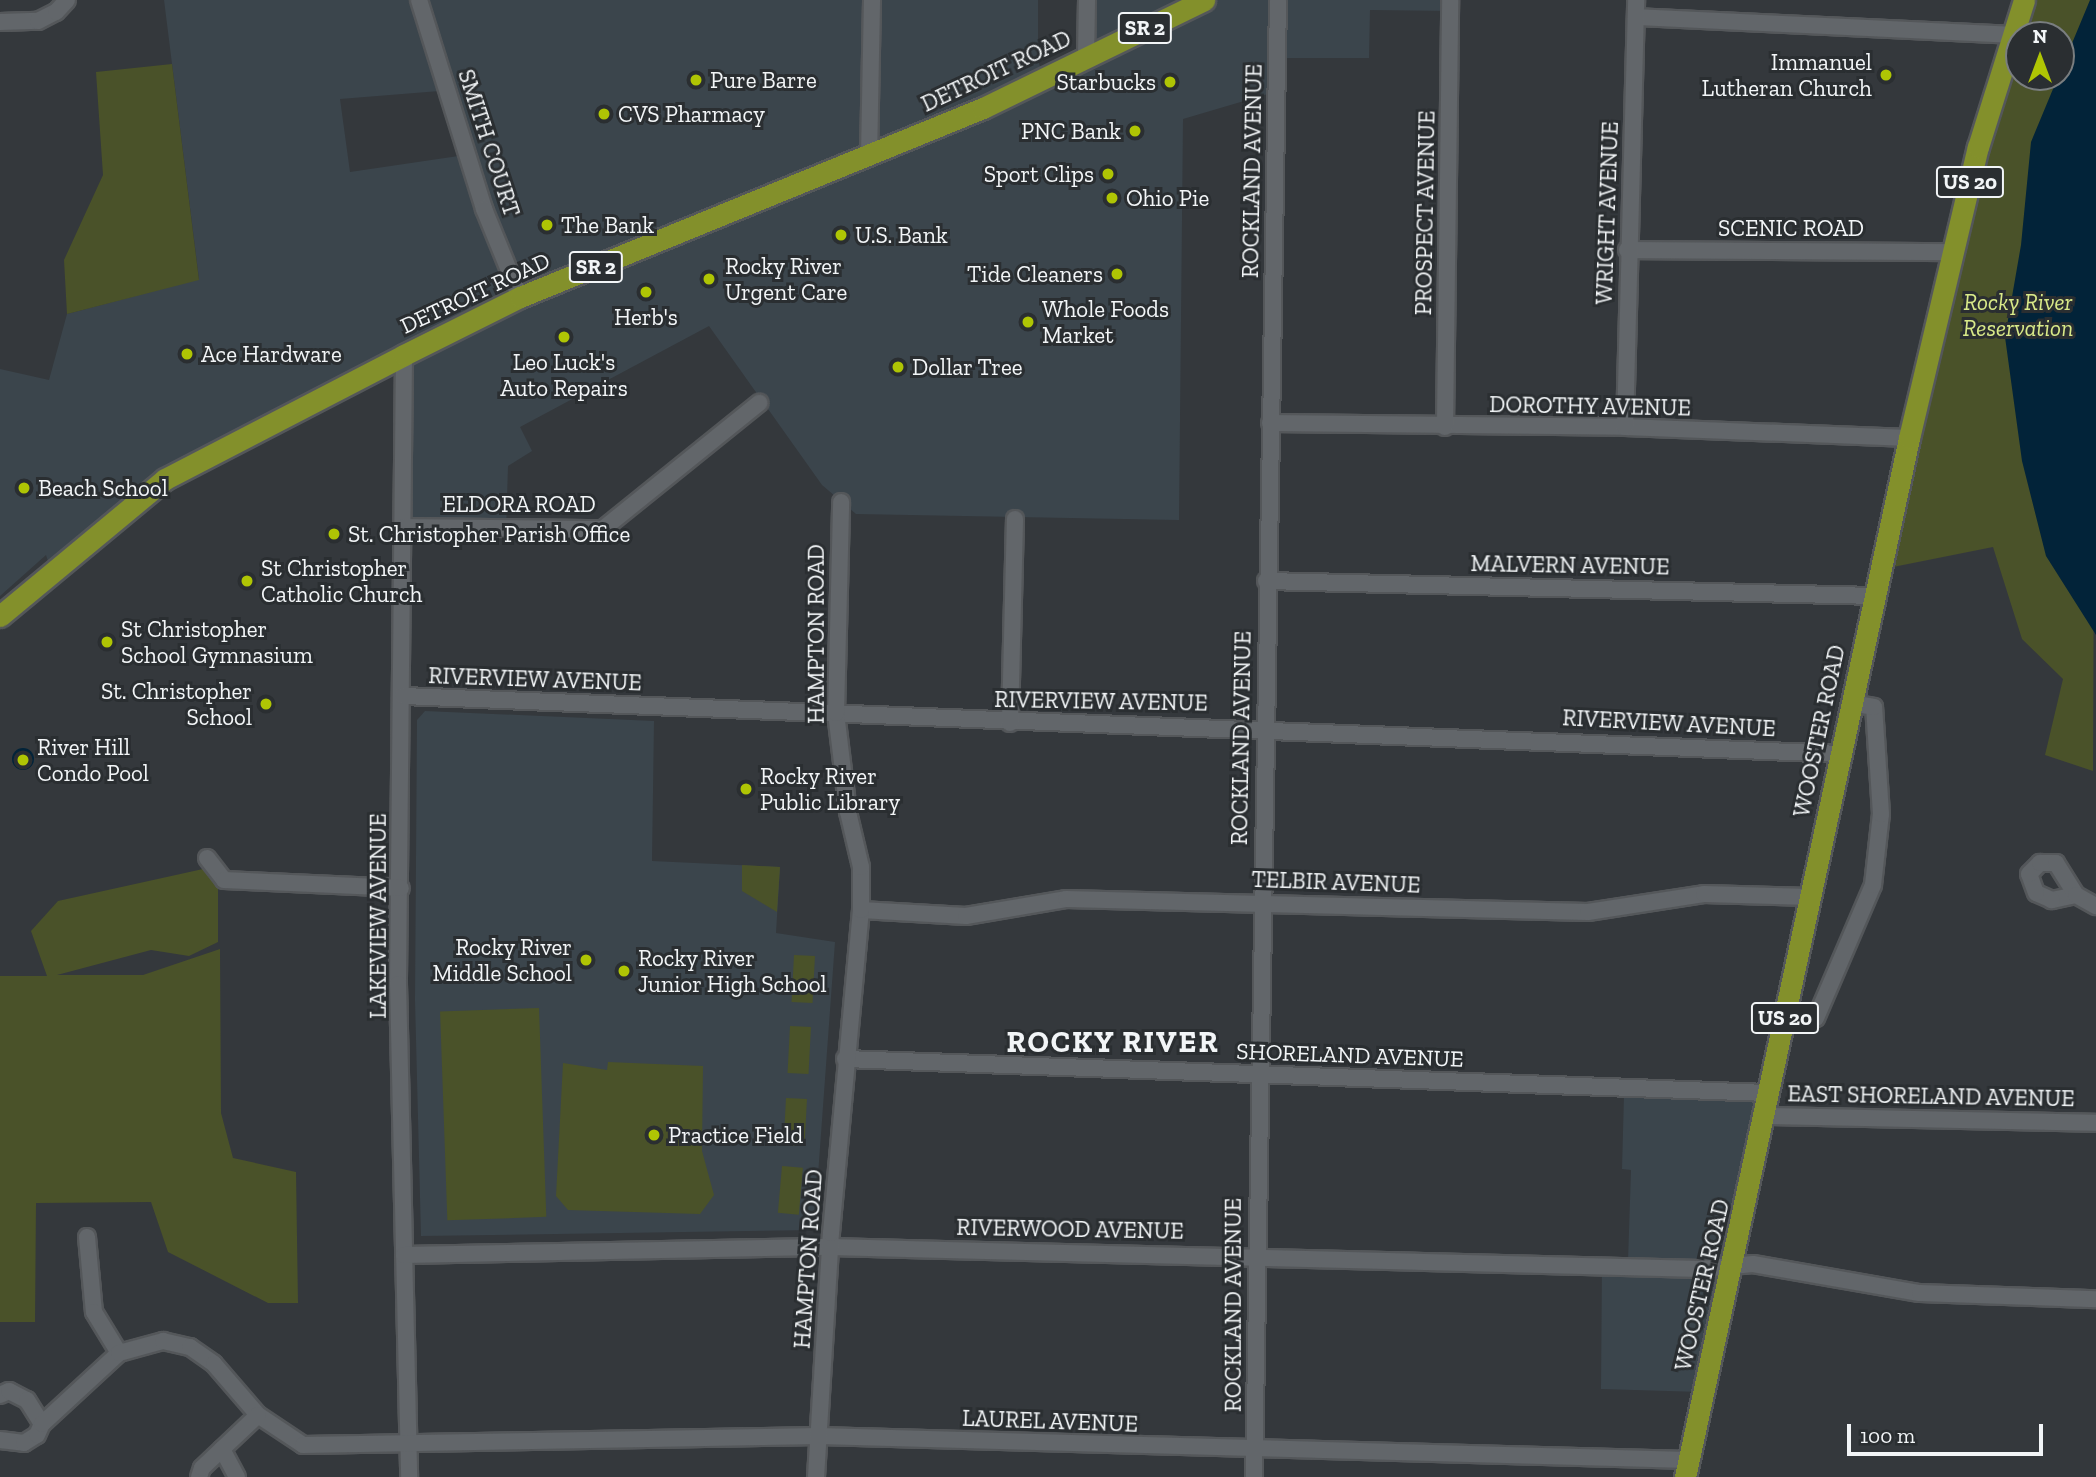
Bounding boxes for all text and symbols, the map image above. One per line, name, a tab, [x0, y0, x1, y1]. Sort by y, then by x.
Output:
road number: SR 2	[1117, 10, 1173, 46]
north arrow	[2005, 21, 2075, 91]
street label: DETROIT ROAD	[917, 24, 1075, 118]
text: N	[2033, 25, 2047, 48]
place label: Immanuel Lutheran Church	[1702, 48, 1872, 102]
street label: ROCKLAND AVENUE	[1236, 63, 1268, 279]
street label: SMITH COURT	[452, 66, 526, 220]
place label: Pure Barre	[710, 66, 817, 94]
marker: Immanuel Lutheran Church	[1878, 67, 1894, 83]
place label: Starbucks	[1057, 68, 1156, 96]
marker: Pure Barre	[688, 72, 704, 88]
marker: Starbucks	[1162, 74, 1178, 90]
place label: CVS Pharmacy	[618, 100, 765, 128]
marker: CVS Pharmacy	[596, 106, 612, 122]
street label: PROSPECT AVENUE	[1409, 110, 1441, 316]
place label: PNC Bank	[1021, 117, 1121, 145]
street label: WRIGHT AVENUE	[1590, 120, 1624, 306]
marker: PNC Bank	[1127, 123, 1143, 139]
place label: Sport Clips	[984, 160, 1094, 188]
road number: US 20	[1935, 164, 2005, 200]
marker: Sport Clips	[1100, 166, 1116, 182]
place label: Ohio Pie	[1126, 184, 1209, 212]
marker: Ohio Pie	[1104, 190, 1120, 206]
place label: The Bank	[561, 211, 654, 239]
street label: SCENIC ROAD	[1718, 214, 1864, 242]
marker: The Bank	[539, 217, 555, 233]
place label: U.S. Bank	[855, 221, 948, 249]
marker: U.S. Bank	[833, 227, 849, 243]
street label: DETROIT ROAD	[396, 246, 554, 340]
road number: SR 2	[568, 250, 624, 284]
place label: Rocky River Urgent Care	[725, 252, 847, 306]
place label: Tide Cleaners	[967, 260, 1103, 288]
marker: Tide Cleaners	[1109, 266, 1125, 282]
marker: Rocky River Urgent Care	[699, 269, 719, 289]
marker: Herb's	[638, 284, 654, 300]
park label: Rocky River Reservation	[1963, 288, 2073, 342]
place label: Whole Foods Market	[1042, 295, 1169, 349]
place label: Herb's	[614, 303, 678, 331]
marker: Whole Foods Market	[1020, 314, 1036, 330]
marker: Leo Luck's Auto Repairs	[556, 329, 572, 345]
place label: Ace Hardware	[201, 340, 342, 368]
marker: Ace Hardware	[179, 346, 195, 362]
place label: Leo Luck's Auto Repairs	[500, 348, 628, 402]
place label: Dollar Tree	[912, 353, 1023, 381]
marker: Dollar Tree	[890, 359, 906, 375]
street label: DOROTHY AVENUE	[1488, 390, 1692, 422]
place label: Beach School	[38, 474, 168, 502]
marker: Beach School	[16, 480, 32, 496]
street label: ELDORA ROAD	[442, 490, 596, 518]
place label: St. Christopher Parish Office	[348, 520, 631, 548]
marker: St. Christopher Parish Office	[326, 526, 342, 542]
street label: HAMPTON ROAD	[802, 544, 830, 724]
street label: MALVERN AVENUE	[1470, 549, 1670, 581]
place label: St Christopher Catholic Church	[261, 554, 422, 608]
marker: St Christopher Catholic Church	[239, 573, 255, 589]
place label: St Christopher School Gymnasium	[121, 615, 313, 669]
street label: ROCKLAND AVENUE	[1225, 630, 1257, 846]
marker: St Christopher School Gymnasium	[99, 634, 115, 650]
street label: WOOSTER ROAD	[1787, 642, 1851, 820]
street label: RIVERVIEW AVENUE	[427, 661, 643, 697]
place label: St. Christopher School	[101, 677, 252, 731]
street label: RIVERVIEW AVENUE	[993, 685, 1209, 717]
marker: St. Christopher School	[258, 696, 274, 712]
street label: RIVERVIEW AVENUE	[1561, 704, 1777, 742]
place label: River Hill Condo Pool	[37, 733, 149, 787]
marker: River Hill Condo Pool	[15, 752, 31, 768]
place label: Rocky River Public Library	[760, 762, 900, 816]
marker: Rocky River Public Library	[738, 781, 754, 797]
street label: LAKEVIEW AVENUE	[364, 812, 392, 1020]
street label: TELBIR AVENUE	[1251, 865, 1421, 899]
place label: Rocky River Middle School	[432, 933, 572, 987]
place label: Rocky River Junior High School	[638, 944, 827, 998]
marker: Rocky River Middle School	[578, 952, 594, 968]
marker: Rocky River Junior High School	[616, 963, 632, 979]
road number: US 20	[1750, 1000, 1820, 1036]
district label: ROCKY RIVER	[1007, 1024, 1219, 1060]
street label: SHORELAND AVENUE	[1236, 1037, 1464, 1073]
street label: EAST SHORELAND AVENUE	[1787, 1080, 2075, 1112]
place label: Practice Field	[668, 1121, 803, 1149]
marker: Practice Field	[646, 1127, 662, 1143]
street label: HAMPTON ROAD	[788, 1168, 828, 1350]
street label: ROCKLAND AVENUE	[1219, 1197, 1247, 1413]
street label: WOOSTER ROAD	[1669, 1197, 1735, 1373]
street label: RIVERWOOD AVENUE	[956, 1213, 1184, 1245]
street label: LAUREL AVENUE	[961, 1404, 1139, 1438]
scale bar	[1851, 1410, 2047, 1454]
text: 100 m	[1860, 1423, 1915, 1448]

